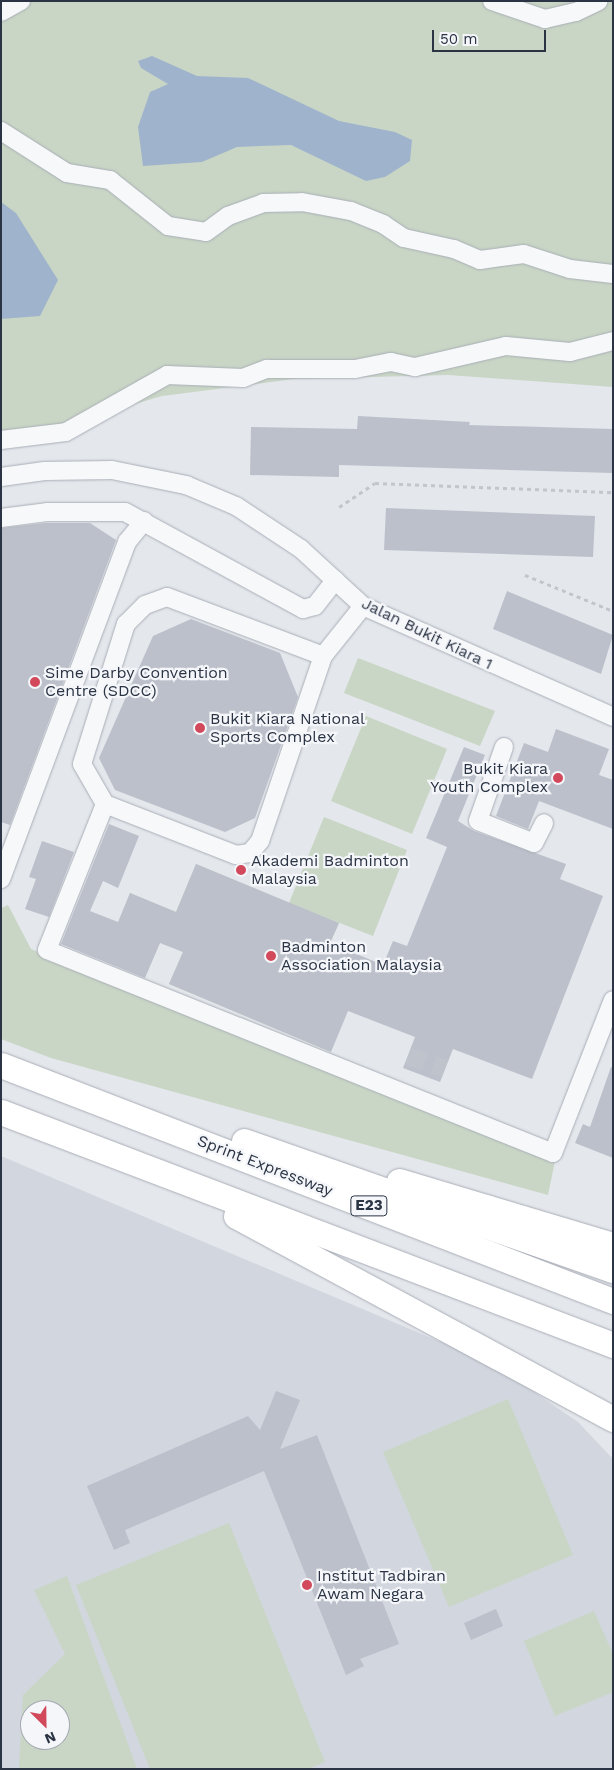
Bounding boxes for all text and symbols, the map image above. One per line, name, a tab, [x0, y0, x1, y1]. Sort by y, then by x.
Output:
scale bar	[434, 20, 548, 52]
text: 50 m	[440, 30, 477, 48]
street label: Jalan Bukit Kiara 1	[358, 594, 496, 674]
place label: Sime Darby Convention Centre (SDCC)	[45, 663, 228, 701]
marker: Sime Darby Convention Centre (SDCC)	[29, 676, 41, 688]
place label: Bukit Kiara National Sports Complex	[210, 709, 365, 747]
marker: Bukit Kiara National Sports Complex	[194, 722, 206, 734]
place label: Bukit Kiara Youth Complex	[430, 759, 548, 797]
marker: Bukit Kiara Youth Complex	[552, 772, 564, 784]
place label: Akademi Badminton Malaysia	[251, 851, 409, 889]
marker: Akademi Badminton Malaysia	[235, 864, 247, 876]
place label: Badminton Association Malaysia	[281, 937, 442, 975]
marker: Badminton Association Malaysia	[265, 950, 277, 962]
street label: Sprint Expressway	[195, 1131, 335, 1201]
road number: E23	[350, 1194, 388, 1218]
place label: Institut Tadbiran Awam Negara	[317, 1566, 446, 1604]
marker: Institut Tadbiran Awam Negara	[301, 1579, 313, 1591]
north arrow	[20, 1700, 70, 1750]
text: N	[43, 1728, 58, 1747]

